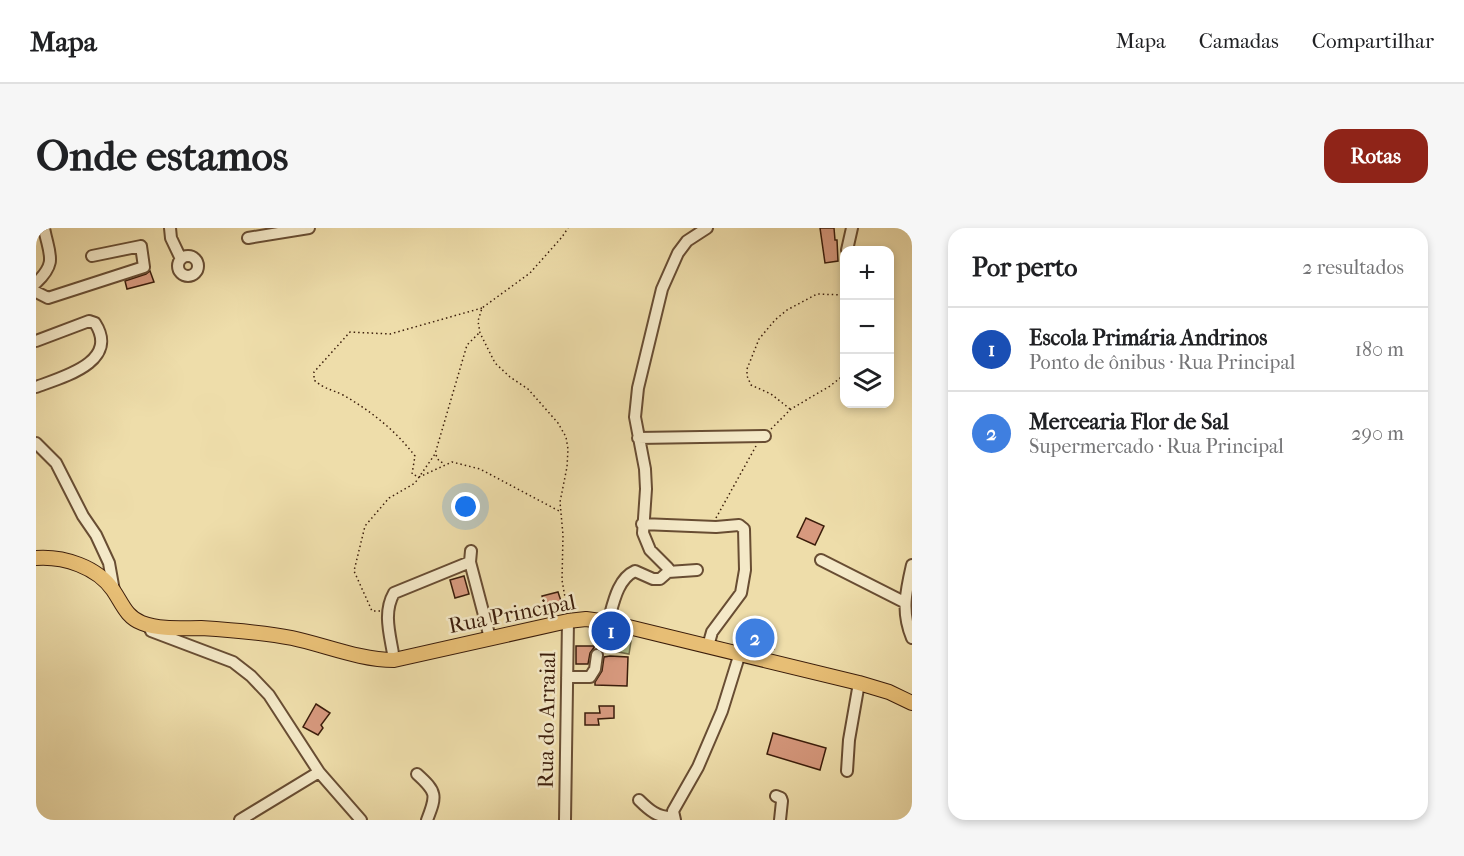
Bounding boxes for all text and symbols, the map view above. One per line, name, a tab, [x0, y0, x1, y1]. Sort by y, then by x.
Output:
text: Mapa	[30, 25, 97, 58]
text: Mapa	[1116, 29, 1166, 53]
text: Camadas	[1199, 29, 1279, 53]
text: Compartilhar	[1312, 29, 1434, 53]
button: Rotas	[1324, 129, 1428, 183]
text: Onde estamos	[36, 132, 288, 181]
map controls	[840, 246, 894, 408]
button: +	[840, 246, 894, 300]
text: Por perto	[972, 252, 1077, 283]
text: 2 resultados	[1302, 256, 1404, 279]
button: −	[840, 300, 894, 354]
text: Escola Primária Andrinos	[1029, 325, 1267, 351]
text: 1	[988, 338, 995, 361]
text: 180 m	[1355, 338, 1404, 361]
text: Ponto de ônibus · Rua Principal	[1029, 351, 1295, 374]
button: layers	[840, 354, 894, 408]
text: Mercearia Flor de Sal	[1029, 409, 1229, 435]
text: 2	[986, 422, 997, 445]
text: 290 m	[1351, 422, 1404, 445]
text: Supermercado · Rua Principal	[1029, 435, 1284, 458]
your location	[451, 492, 480, 521]
street label: Rua Principal	[446, 589, 578, 639]
pin: 1	[592, 608, 630, 654]
pin: 2	[736, 616, 774, 660]
street label: Rua do Arraial	[533, 651, 561, 789]

